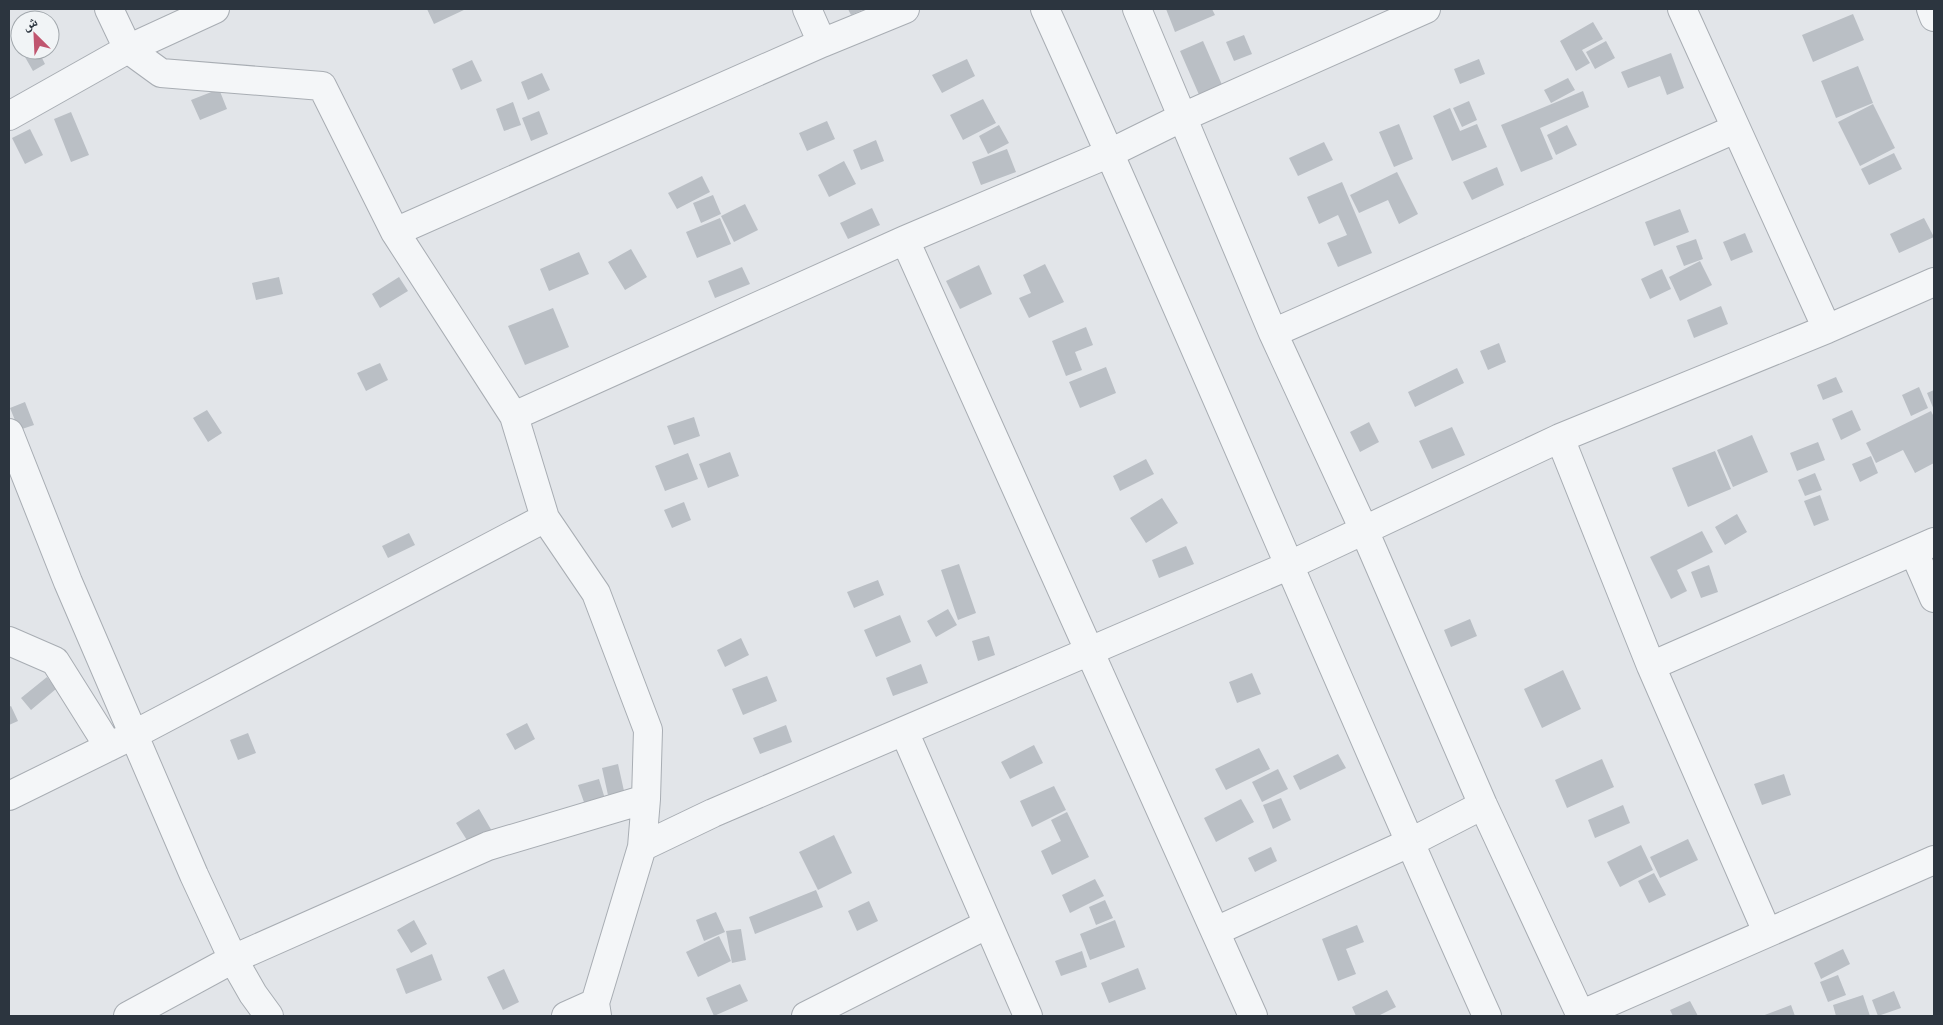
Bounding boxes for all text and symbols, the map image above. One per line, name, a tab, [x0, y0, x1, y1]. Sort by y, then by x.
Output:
north arrow	[10, 10, 60, 60]
text: ش	[20, 15, 40, 34]

